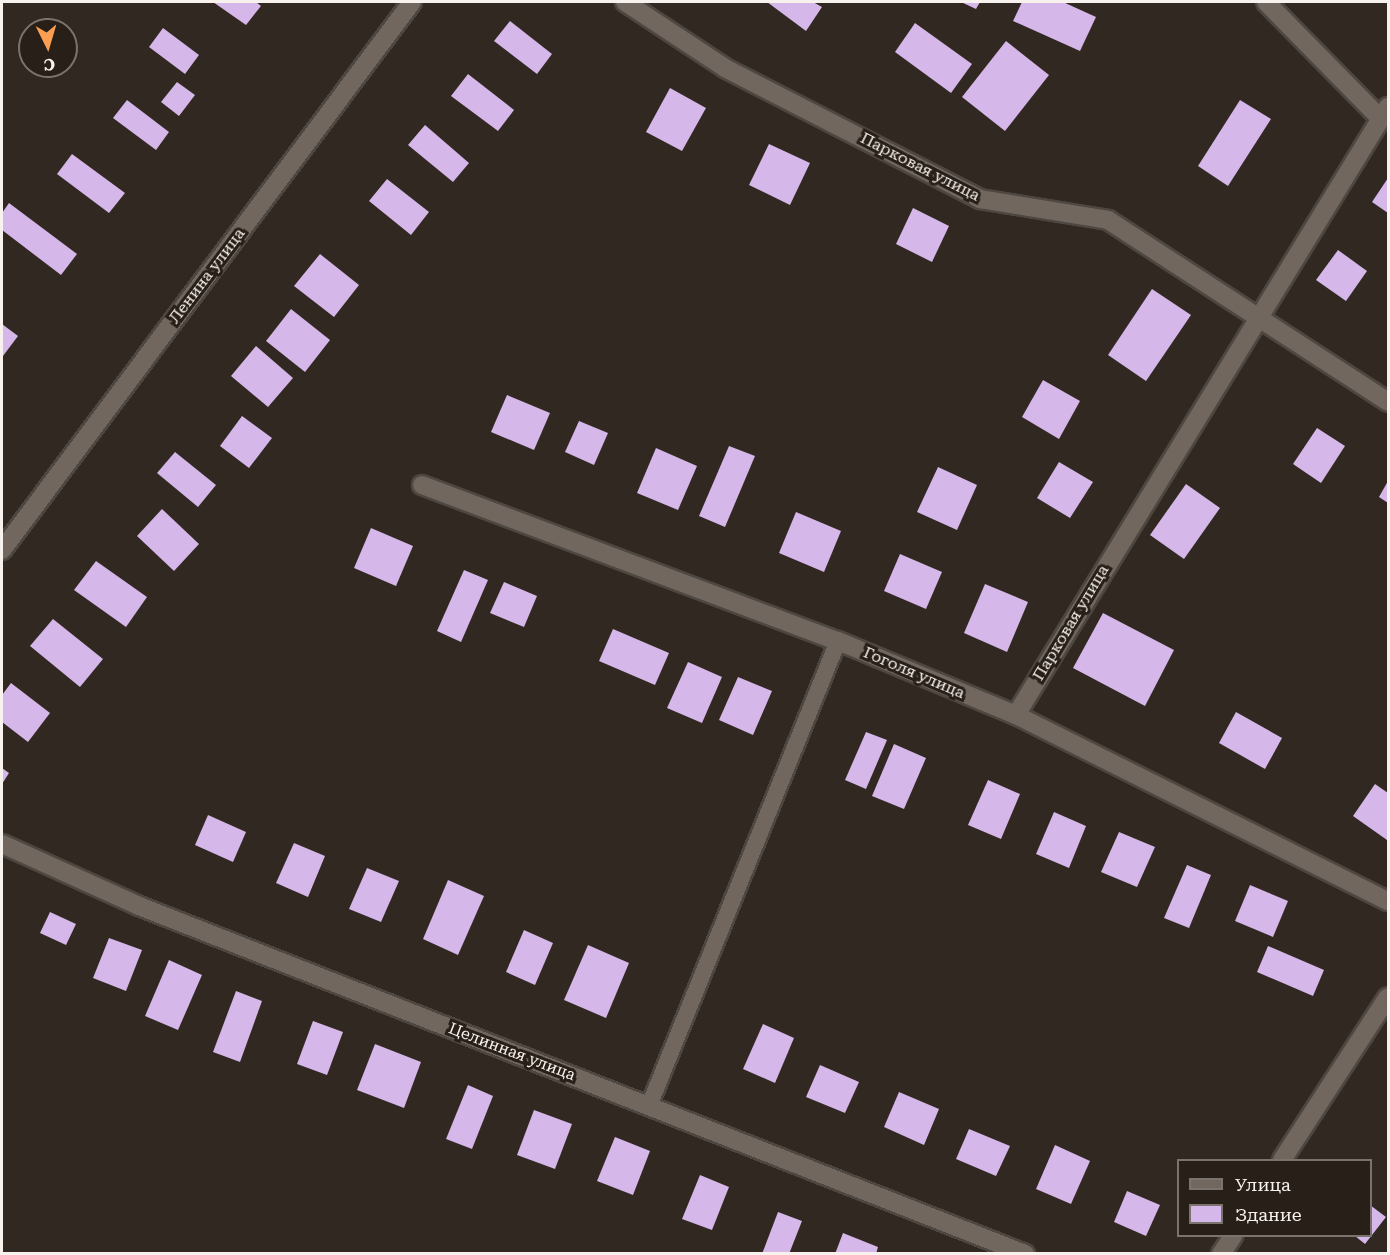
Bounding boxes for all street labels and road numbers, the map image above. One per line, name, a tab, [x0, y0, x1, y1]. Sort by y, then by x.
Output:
street label: Парковая улица	[857, 129, 983, 205]
street label: Ленина улица	[165, 225, 249, 327]
street label: Парковая улица	[1029, 562, 1113, 684]
street label: Гоголя улица	[860, 643, 968, 703]
street label: Целинная улица	[446, 1019, 578, 1085]

